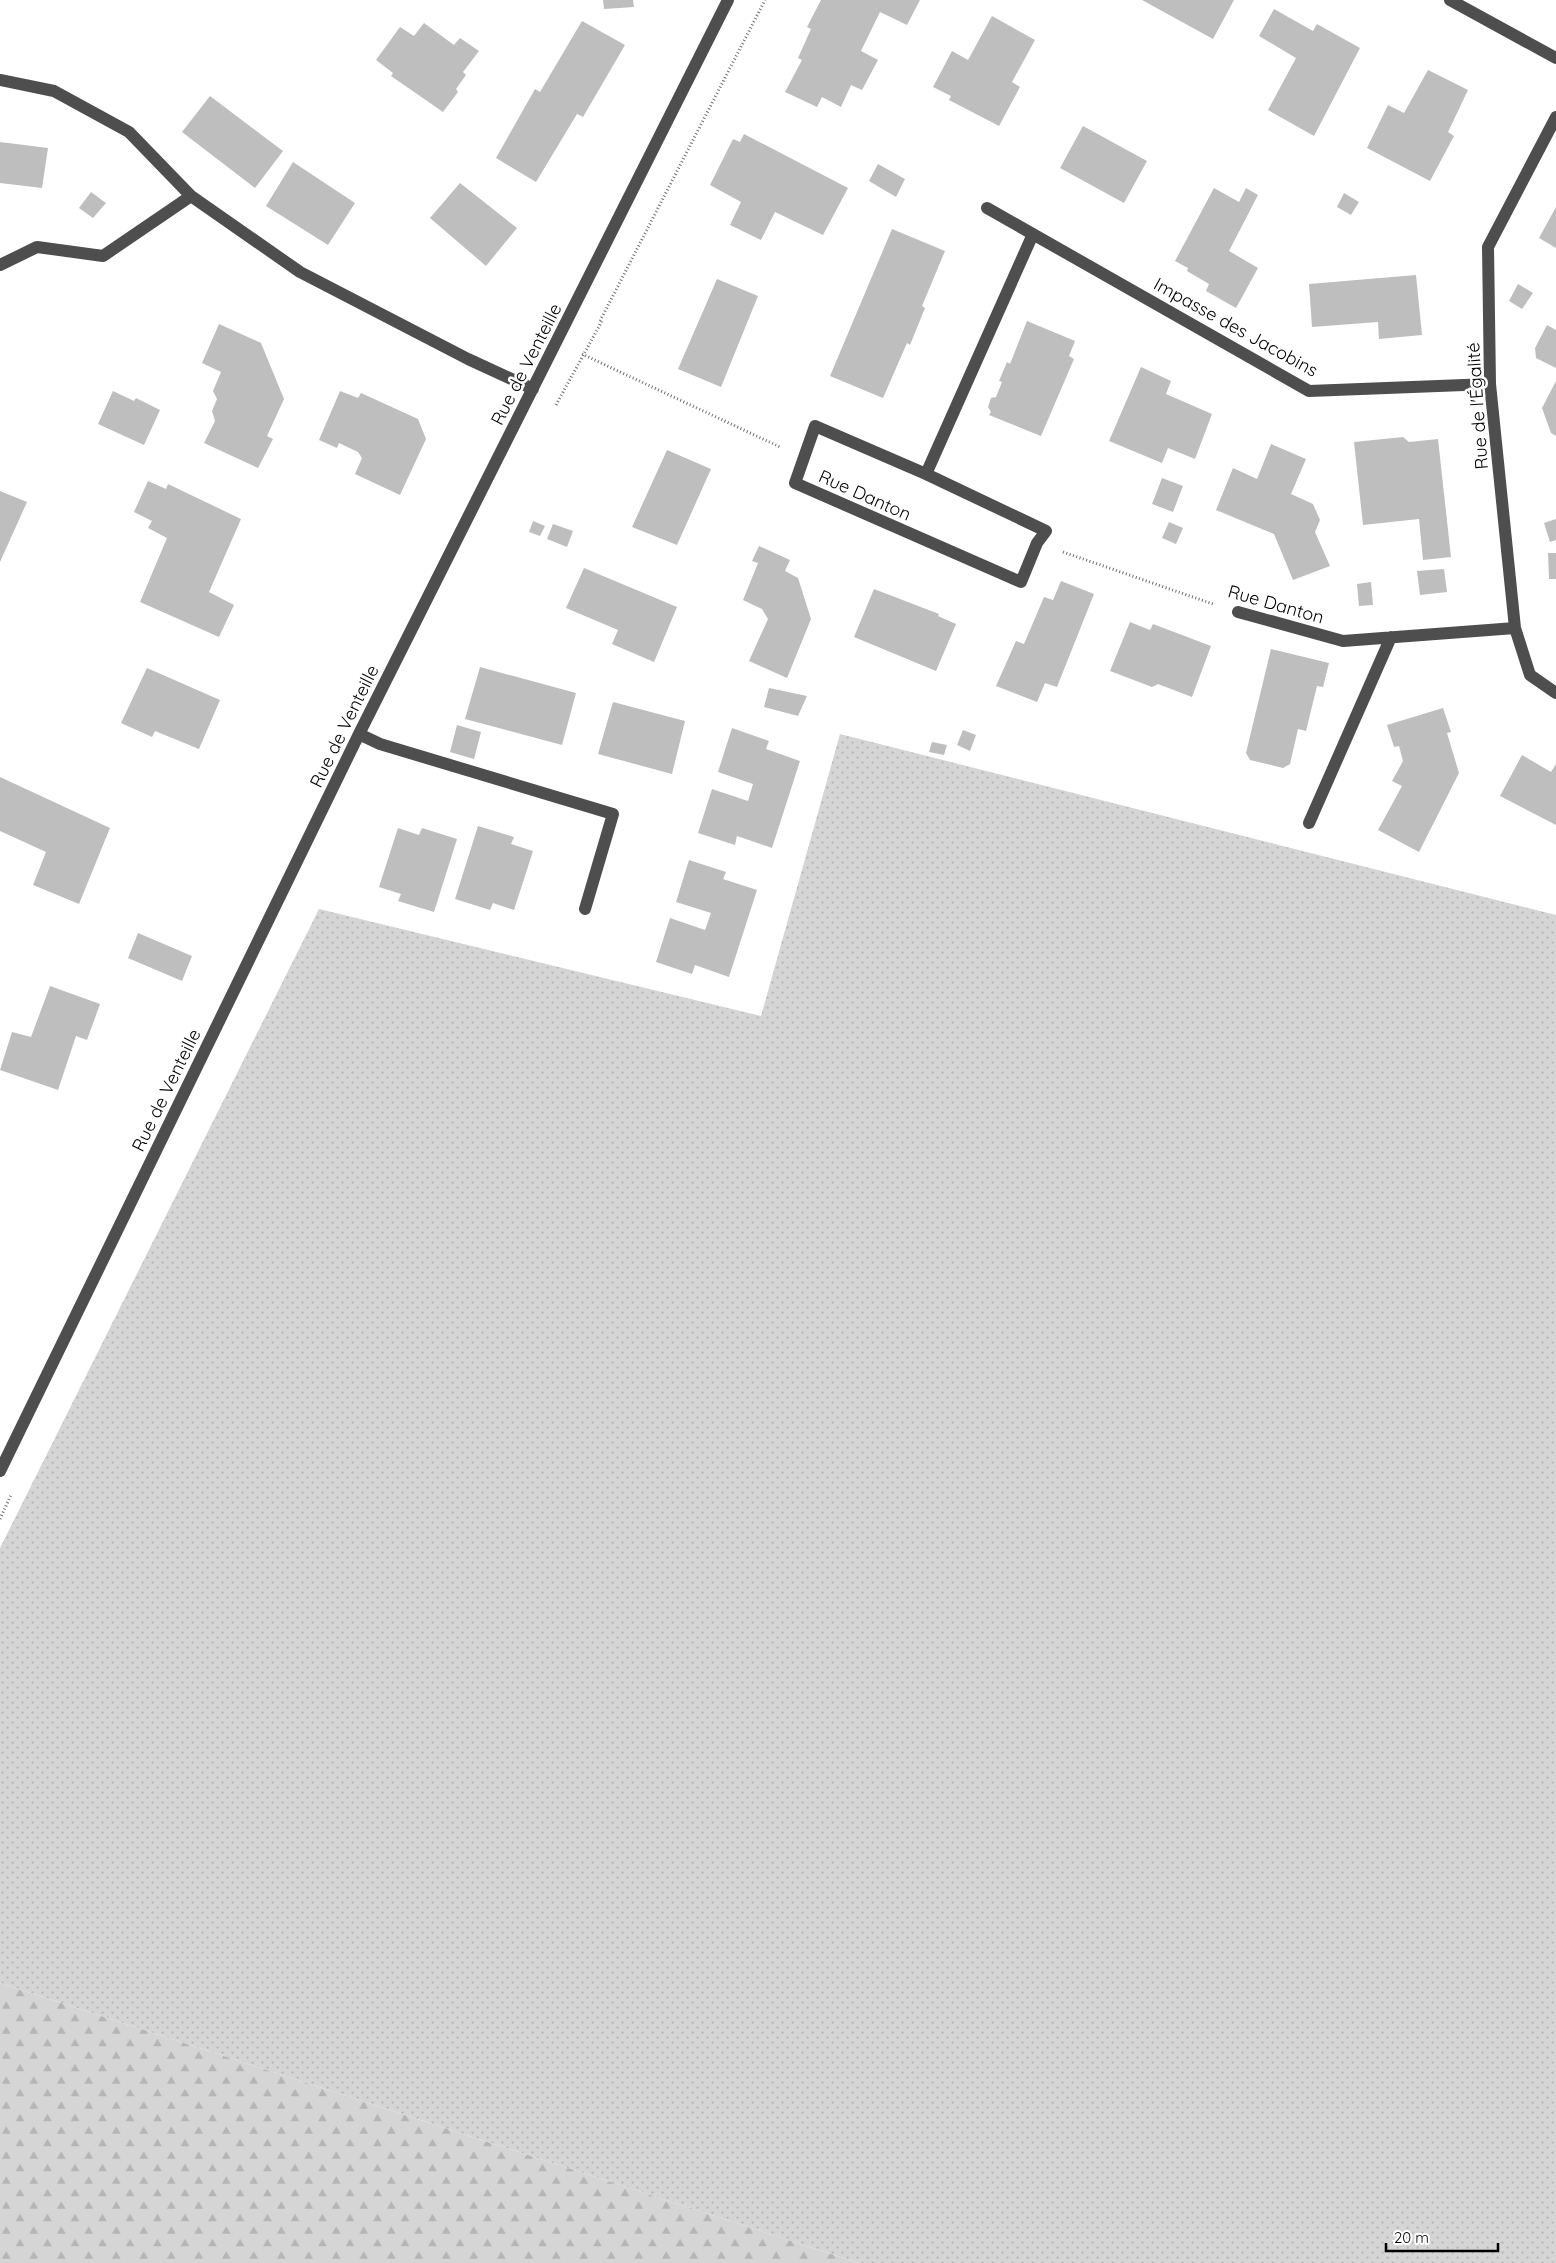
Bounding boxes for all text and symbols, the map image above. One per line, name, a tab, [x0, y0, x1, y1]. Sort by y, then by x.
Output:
street label: Impasse des Jacobins	[1150, 272, 1322, 382]
street label: Rue de Venteille	[485, 299, 567, 429]
street label: Rue de l'Égalité	[1461, 342, 1493, 470]
street label: Rue Danton	[815, 464, 915, 526]
street label: Rue Danton	[1225, 579, 1327, 629]
street label: Rue de Venteille	[304, 661, 384, 791]
street label: Rue de Venteille	[126, 1025, 206, 1155]
scale bar	[1386, 2220, 1498, 2252]
text: 20 m	[1394, 2228, 1429, 2247]

